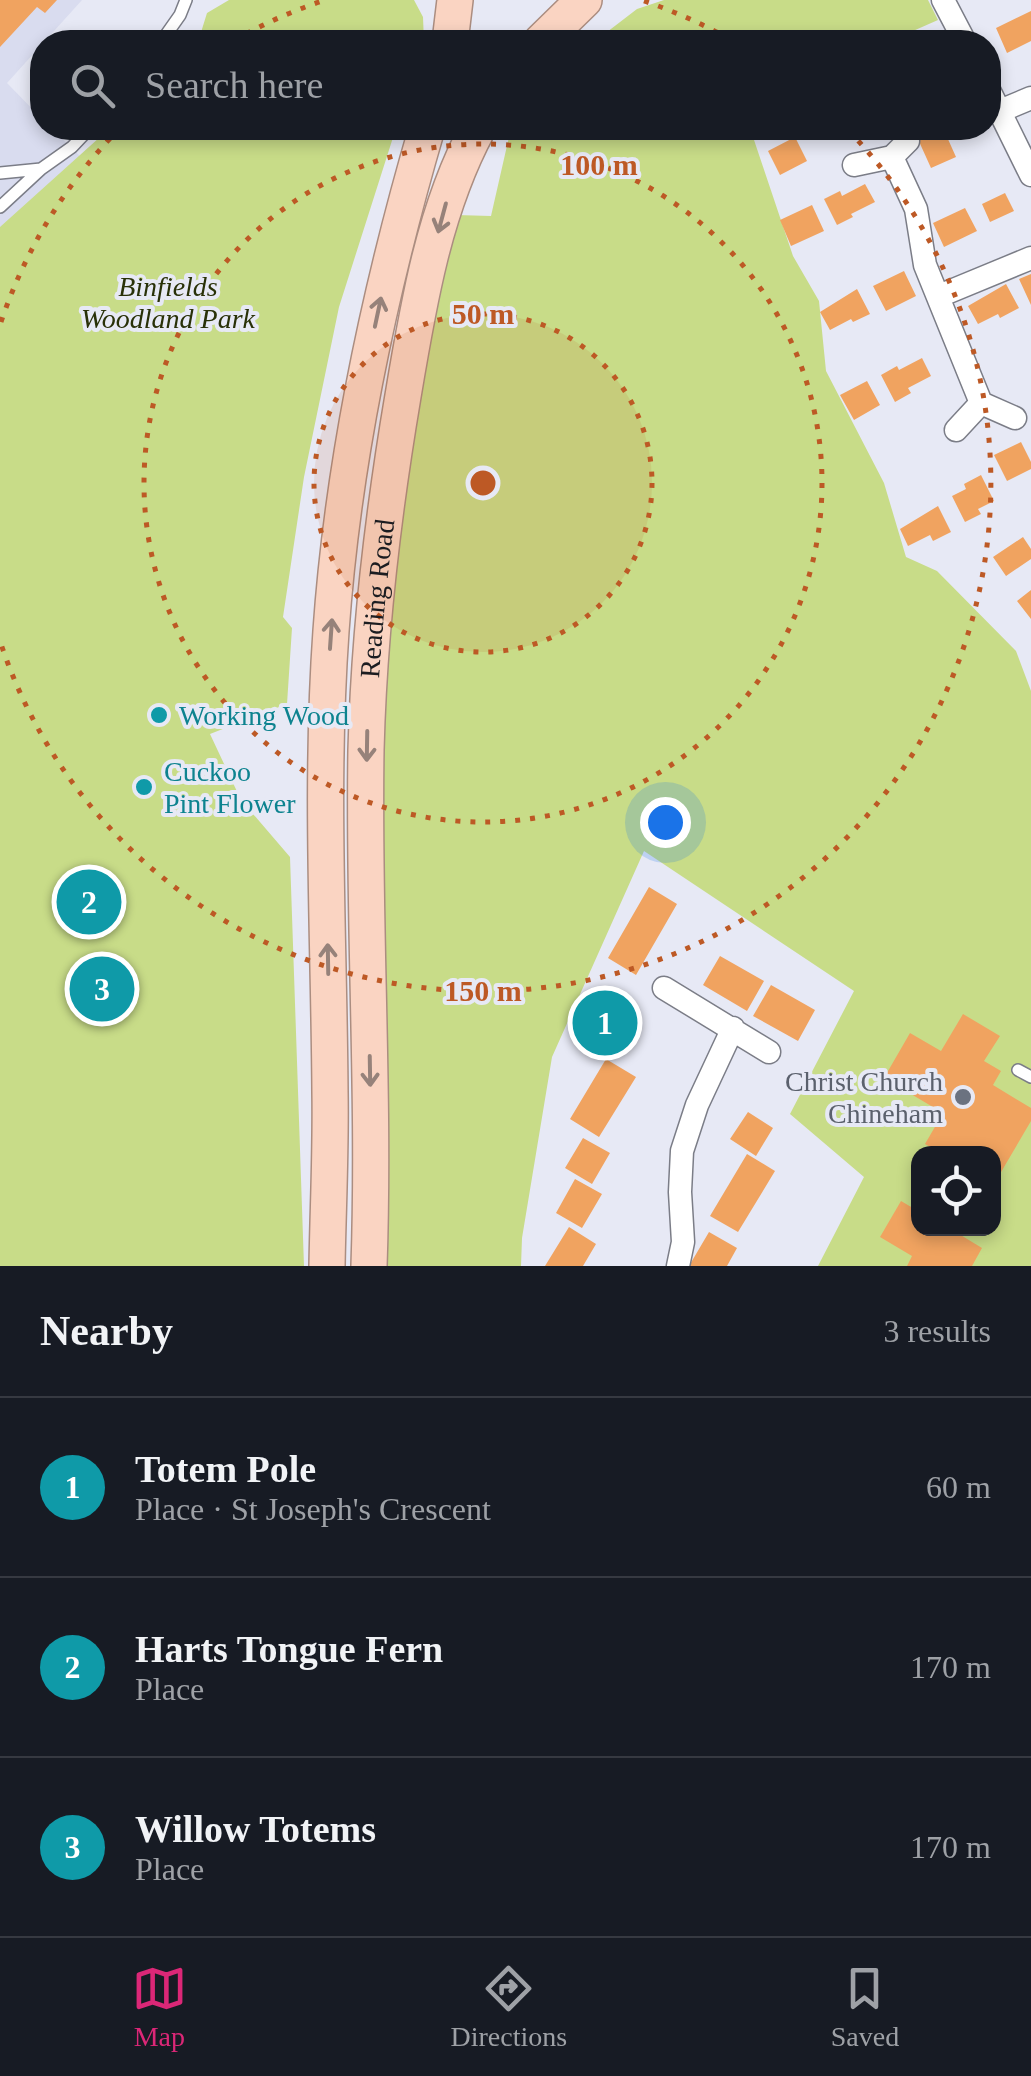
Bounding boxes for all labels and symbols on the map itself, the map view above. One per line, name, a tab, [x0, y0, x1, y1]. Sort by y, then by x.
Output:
text: 100 m	[560, 148, 638, 181]
one-way arrow	[431, 201, 450, 233]
park label: Binfields Woodland Park	[81, 271, 256, 334]
one-way arrow	[369, 297, 388, 329]
text: 50 m	[452, 297, 514, 330]
centre of rings	[465, 465, 501, 501]
street label: Reading Road	[354, 517, 400, 679]
one-way arrow	[321, 618, 340, 650]
place label: Working Wood	[179, 700, 349, 731]
marker: Working Wood	[148, 704, 170, 726]
one-way arrow	[357, 729, 376, 761]
place label: Cuckoo Pint Flower	[164, 756, 296, 819]
marker: Cuckoo Pint Flower	[133, 776, 155, 798]
your location	[640, 797, 691, 848]
pin: 2	[56, 864, 122, 940]
one-way arrow	[318, 943, 337, 975]
pin: 3	[70, 952, 134, 1026]
text: 150 m	[444, 974, 522, 1007]
pin: 1	[572, 986, 638, 1060]
one-way arrow	[361, 1054, 380, 1086]
place label: Christ Church Chineham	[785, 1066, 943, 1129]
marker: Christ Church Chineham	[952, 1086, 974, 1108]

